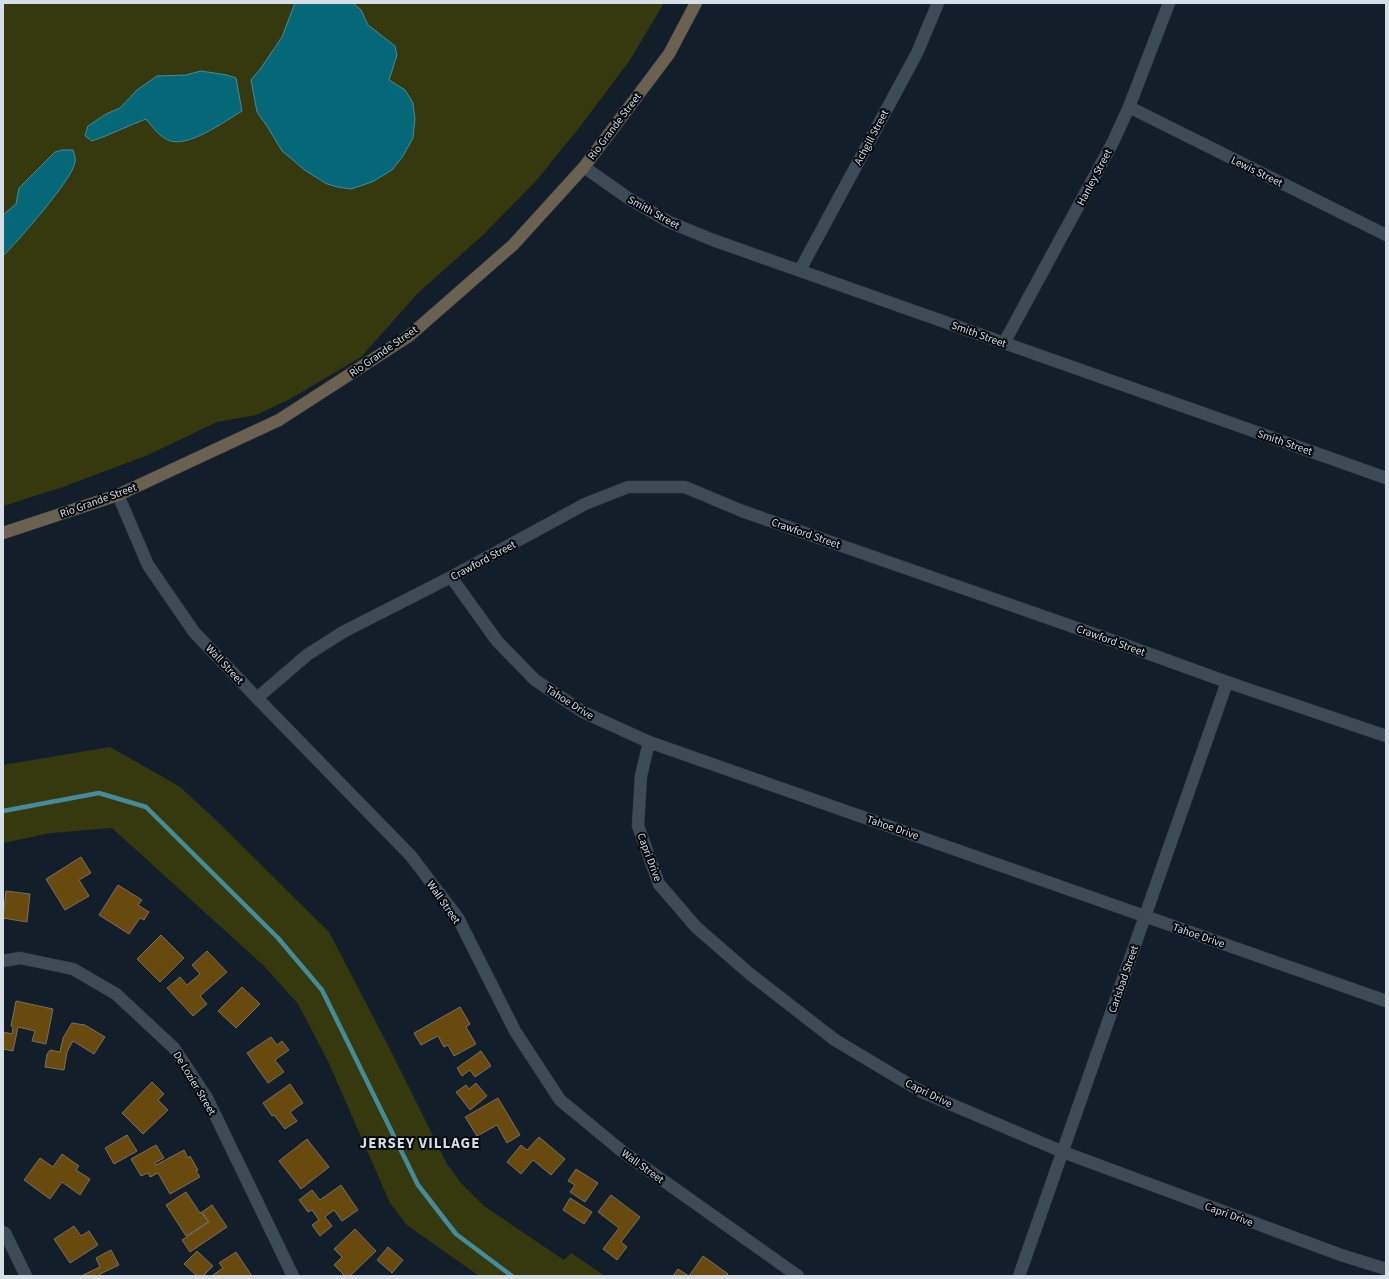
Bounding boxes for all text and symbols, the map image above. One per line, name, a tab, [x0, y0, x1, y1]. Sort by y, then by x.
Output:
street label: Rio Grande Street	[584, 89, 645, 163]
street label: Achgill Street	[851, 107, 892, 168]
street label: Hanley Street	[1073, 146, 1116, 208]
street label: Lewis Street	[1228, 152, 1285, 191]
street label: Smith Street	[625, 192, 683, 233]
street label: Smith Street	[949, 318, 1009, 351]
street label: Rio Grande Street	[346, 322, 421, 381]
street label: Smith Street	[1255, 426, 1315, 459]
street label: Rio Grande Street	[58, 480, 139, 521]
street label: Crawford Street	[769, 515, 843, 552]
street label: Crawford Street	[448, 537, 519, 584]
street label: Crawford Street	[1074, 621, 1147, 660]
street label: Wall Street	[202, 641, 247, 688]
street label: Tahoe Drive	[543, 682, 597, 723]
street label: Tahoe Drive	[865, 812, 921, 844]
street label: Capri Drive	[633, 831, 666, 884]
street label: Wall Street	[423, 878, 464, 927]
street label: Tahoe Drive	[1171, 920, 1227, 952]
street label: Carlsbad Street	[1105, 943, 1142, 1015]
street label: De Lozier Street	[170, 1049, 220, 1118]
street label: Capri Drive	[903, 1076, 955, 1111]
district label: JERSEY VILLAGE	[360, 1133, 480, 1154]
street label: Wall Street	[618, 1146, 667, 1187]
street label: Capri Drive	[1203, 1199, 1256, 1230]

